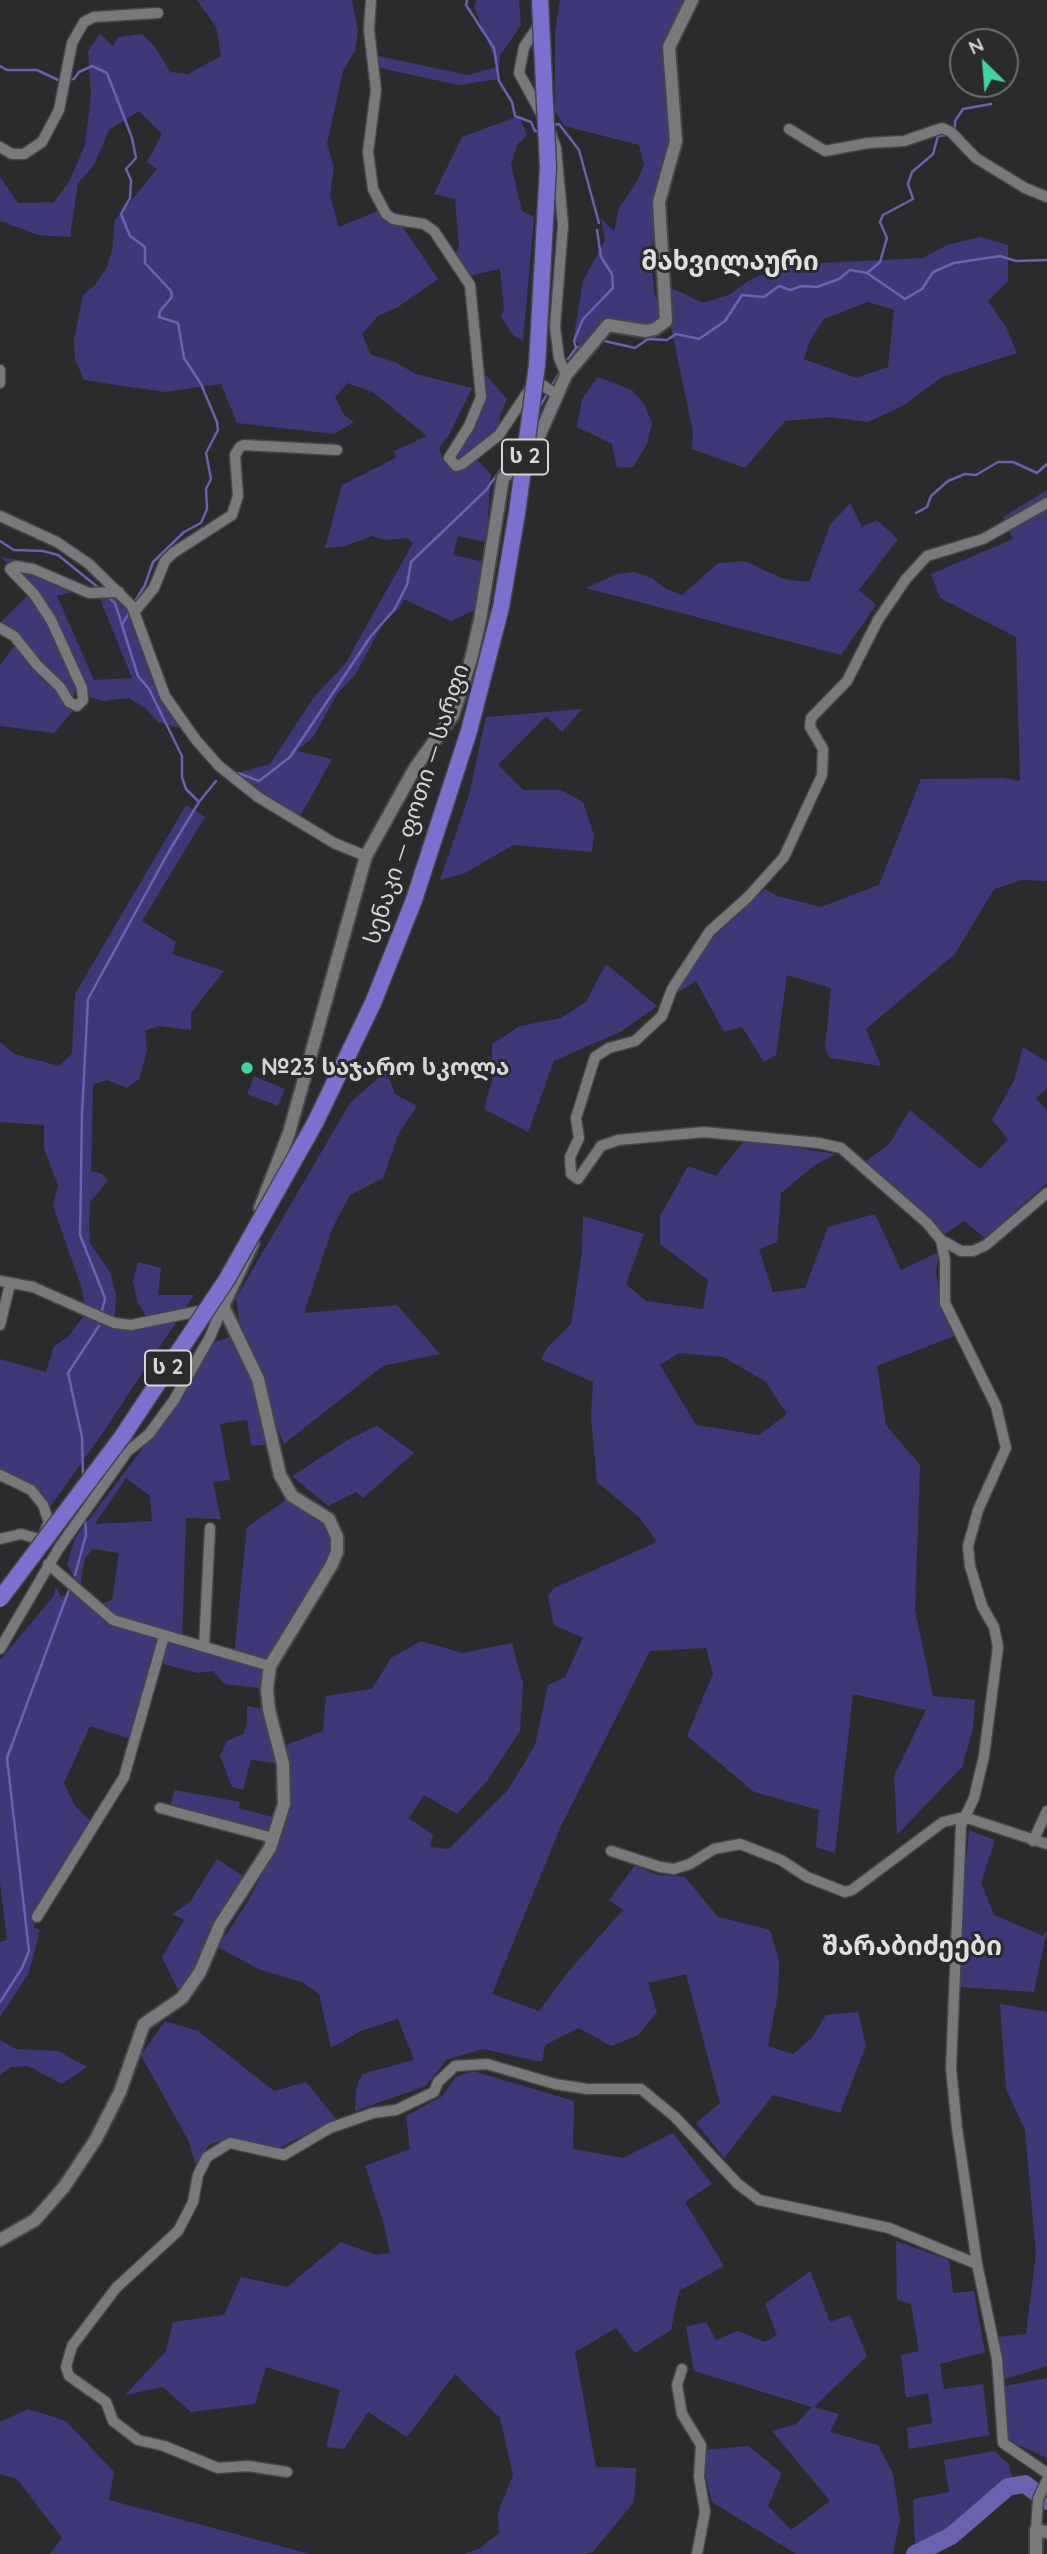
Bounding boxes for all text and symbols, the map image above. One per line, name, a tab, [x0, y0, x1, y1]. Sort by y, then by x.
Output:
north arrow	[949, 28, 1019, 98]
text: N	[965, 32, 987, 60]
district label: მახვილაური	[641, 246, 819, 278]
road number: ს 2	[502, 440, 548, 475]
street label: სენაკი — ფოთი — სარფი	[359, 660, 475, 948]
place label: №23 საჯარო სკოლა	[261, 1054, 509, 1082]
marker: №23 საჯარო სკოლა	[239, 1060, 255, 1076]
road number: ს 2	[145, 1350, 191, 1386]
district label: შარაბიძეები	[822, 1931, 1002, 1963]

